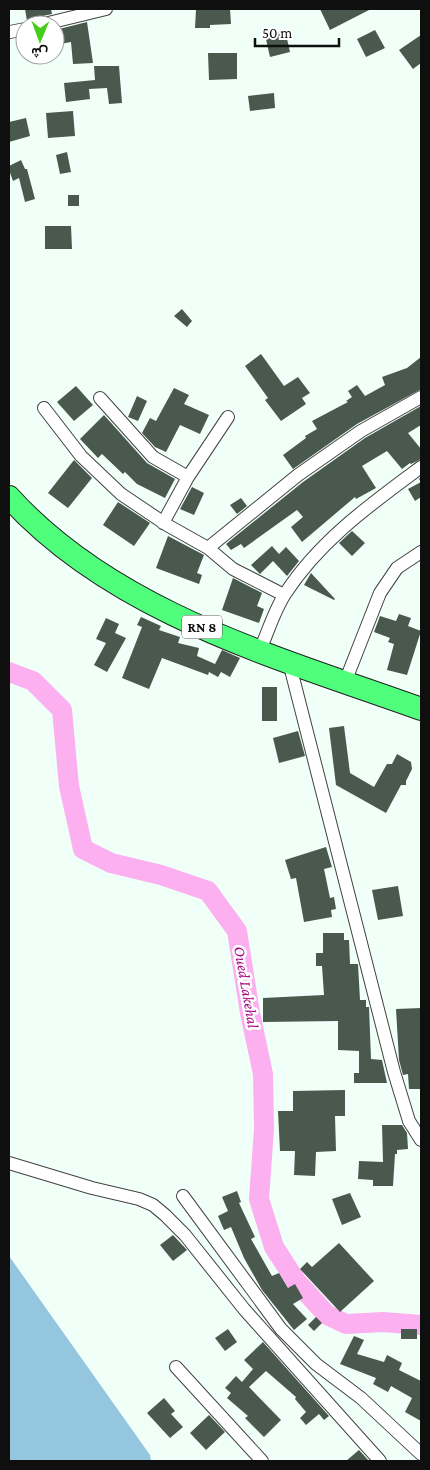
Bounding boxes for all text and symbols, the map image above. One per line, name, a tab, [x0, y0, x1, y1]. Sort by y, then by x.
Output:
north arrow	[15, 15, 65, 65]
scale bar	[255, 15, 339, 47]
text: 50 m	[262, 25, 292, 41]
text: ش	[31, 44, 48, 61]
road number: RN 8	[182, 616, 222, 638]
water label: Oued Lakehal	[231, 945, 262, 1030]

